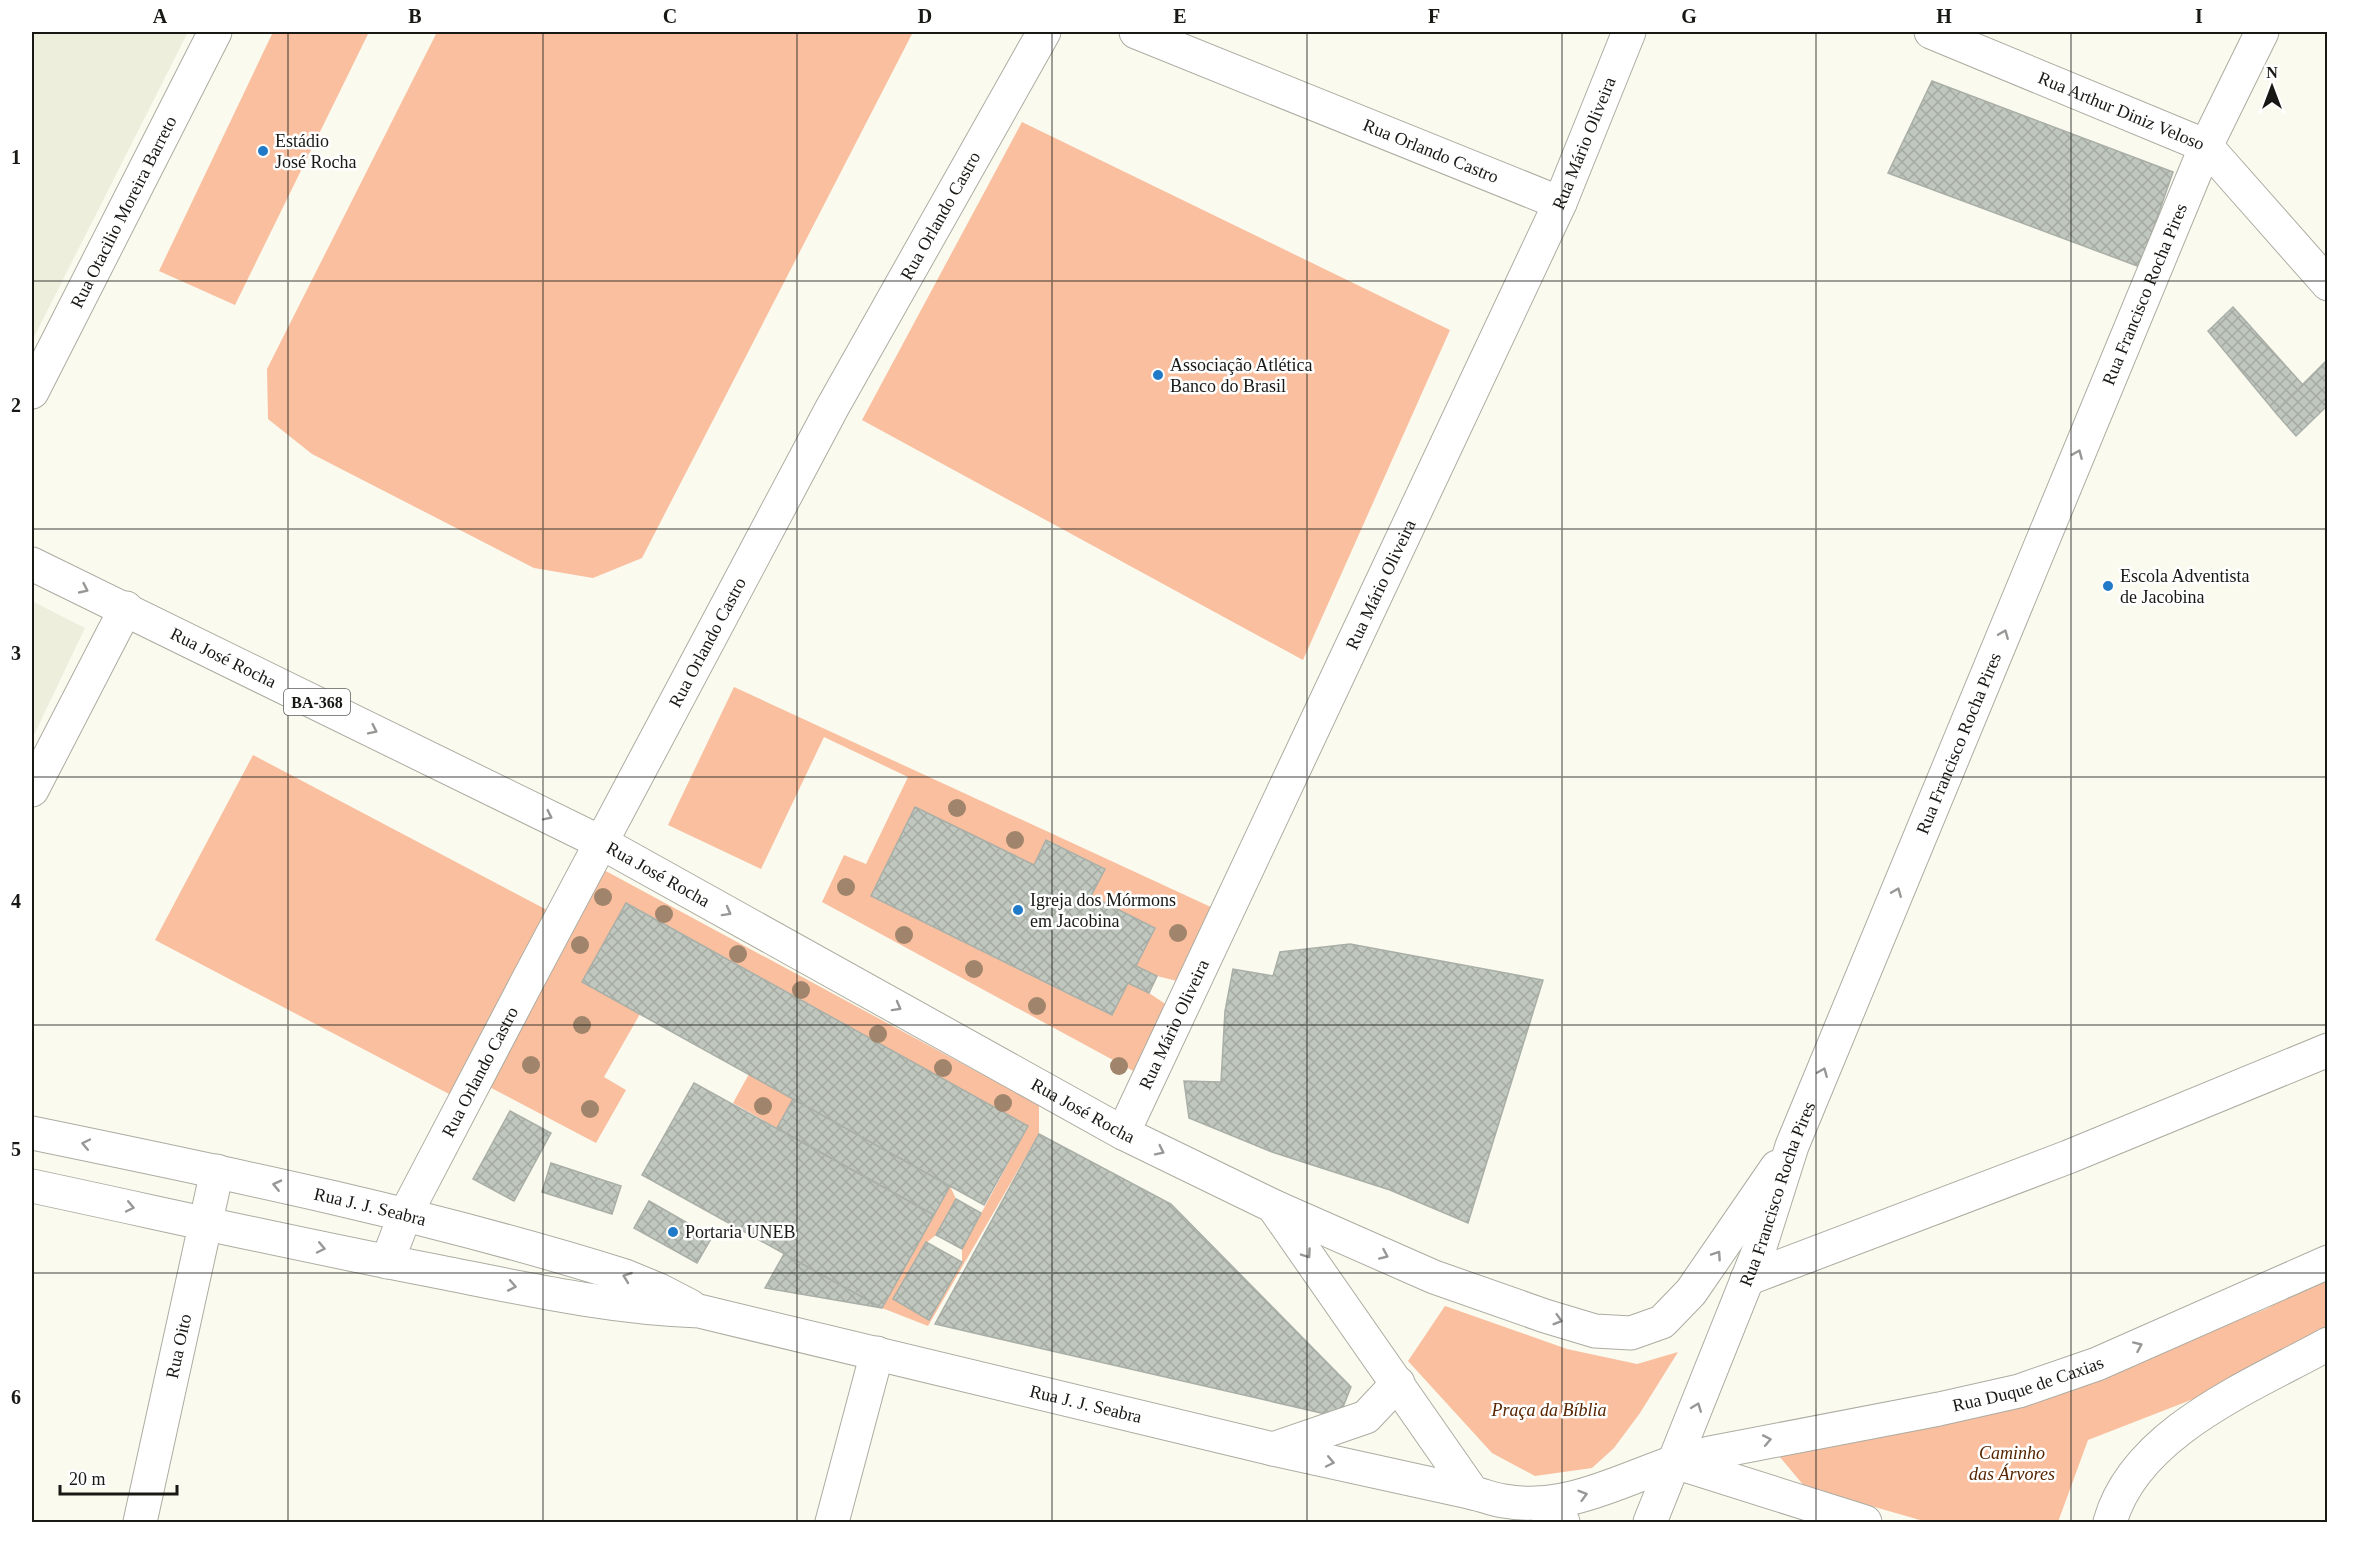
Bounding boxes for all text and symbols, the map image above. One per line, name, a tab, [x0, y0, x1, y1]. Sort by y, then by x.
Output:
text: A	[153, 5, 168, 27]
text: B	[408, 5, 422, 27]
text: C	[663, 5, 677, 27]
text: D	[918, 5, 932, 27]
text: E	[1173, 5, 1187, 27]
text: F	[1428, 5, 1440, 27]
text: G	[1681, 5, 1697, 27]
text: H	[1936, 5, 1952, 27]
text: I	[2195, 5, 2203, 27]
north arrow	[2242, 57, 2302, 117]
text: N	[2266, 64, 2278, 81]
street label: Rua Arthur Diniz Veloso	[2035, 68, 2207, 154]
street label: Rua Mário Oliveira	[1548, 74, 1620, 213]
street label: Rua Otacilio Moreira Barreto	[66, 113, 181, 311]
street label: Rua Orlando Castro	[1360, 115, 1501, 187]
place label: Estádio José Rocha	[275, 131, 356, 172]
marker: Estádio José Rocha	[256, 144, 270, 158]
text: 1	[11, 146, 21, 168]
street label: Rua Orlando Castro	[896, 148, 984, 283]
street label: Rua Francisco Rocha Pires	[2098, 201, 2191, 388]
place label: Associação Atlética Banco do Brasil	[1170, 355, 1312, 396]
marker: Associação Atlética Banco do Brasil	[1151, 368, 1165, 382]
text: 2	[11, 394, 21, 416]
one-way arrow	[2071, 449, 2083, 460]
street label: Rua Mário Oliveira	[1342, 516, 1420, 653]
place label: Escola Adventista de Jacobina	[2120, 566, 2249, 607]
street label: Rua Orlando Castro	[665, 574, 750, 711]
marker: Escola Adventista de Jacobina	[2101, 579, 2115, 593]
one-way arrow	[78, 581, 89, 593]
street label: Rua José Rocha	[167, 623, 279, 692]
one-way arrow	[1997, 630, 2009, 641]
text: 3	[11, 642, 21, 664]
street label: Rua Francisco Rocha Pires	[1912, 650, 2005, 837]
road number: BA-368	[284, 689, 350, 715]
one-way arrow	[366, 722, 377, 734]
one-way arrow	[541, 809, 552, 820]
street label: Rua José Rocha	[603, 838, 713, 911]
one-way arrow	[1890, 887, 1902, 898]
text: 4	[11, 890, 21, 912]
place label: Igreja dos Mórmons em Jacobina	[1030, 890, 1176, 931]
marker: Igreja dos Mórmons em Jacobina	[1011, 903, 1025, 917]
one-way arrow	[720, 905, 731, 916]
street label: Rua Mário Oliveira	[1135, 956, 1213, 1092]
one-way arrow	[891, 1000, 901, 1011]
street label: Rua Orlando Castro	[438, 1003, 522, 1140]
one-way arrow	[1816, 1068, 1828, 1079]
street label: Rua José Rocha	[1028, 1074, 1138, 1147]
street label: Rua Francisco Rocha Pires	[1735, 1099, 1819, 1289]
text: 5	[11, 1138, 21, 1160]
one-way arrow	[81, 1138, 91, 1151]
one-way arrow	[1154, 1144, 1165, 1155]
one-way arrow	[272, 1179, 282, 1192]
street label: Rua J. J. Seabra	[312, 1184, 428, 1230]
one-way arrow	[125, 1200, 135, 1213]
place label: Portaria UNEB	[685, 1222, 795, 1242]
marker: Portaria UNEB	[666, 1225, 680, 1239]
one-way arrow	[315, 1240, 325, 1253]
one-way arrow	[1300, 1247, 1311, 1258]
one-way arrow	[1378, 1248, 1389, 1260]
one-way arrow	[1710, 1250, 1721, 1261]
one-way arrow	[623, 1272, 633, 1285]
one-way arrow	[506, 1279, 516, 1292]
street label: Rua Oito	[162, 1312, 195, 1380]
one-way arrow	[1552, 1313, 1563, 1325]
one-way arrow	[2132, 1341, 2143, 1353]
street label: Rua Duque de Caxias	[1951, 1352, 2107, 1416]
street label: Rua J. J. Seabra	[1028, 1381, 1144, 1427]
text: 6	[11, 1386, 21, 1408]
park label: Praça da Bíblia	[1491, 1400, 1607, 1420]
one-way arrow	[1690, 1403, 1702, 1414]
one-way arrow	[1762, 1435, 1772, 1448]
park label: Caminho das Árvores	[1969, 1443, 2055, 1484]
one-way arrow	[1325, 1455, 1335, 1468]
scale bar	[60, 1458, 177, 1496]
text: 20 m	[69, 1469, 106, 1489]
one-way arrow	[1577, 1490, 1588, 1502]

